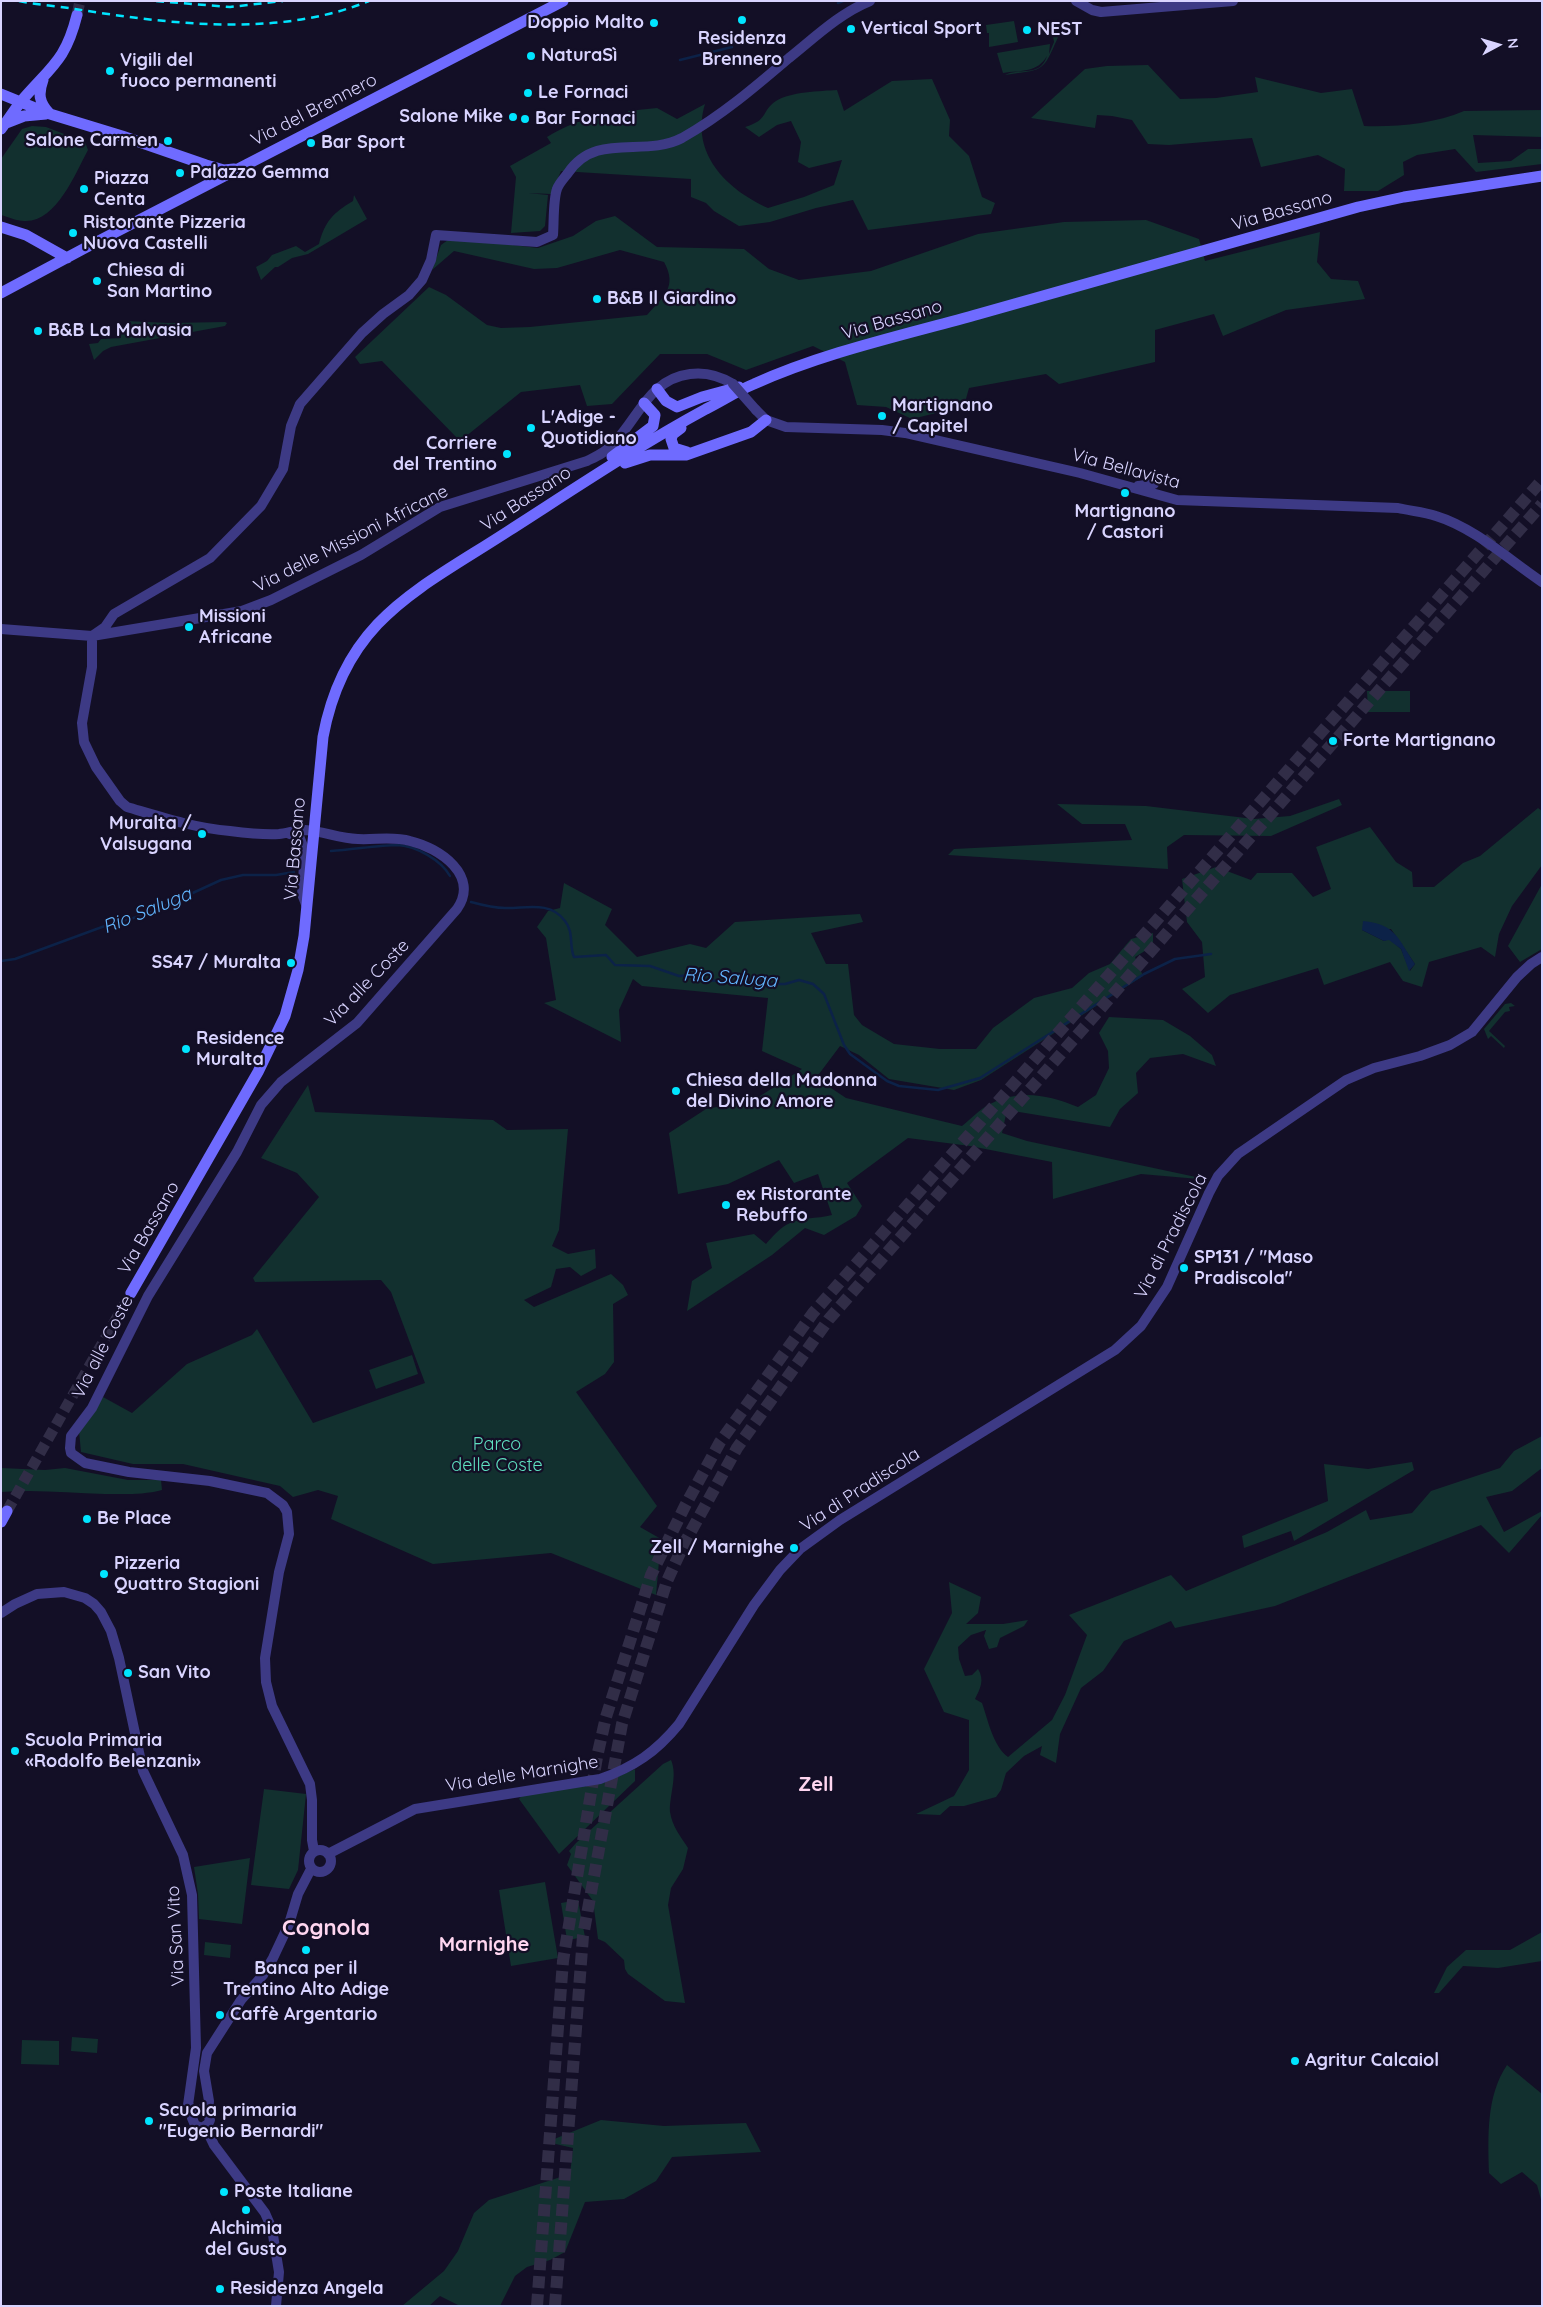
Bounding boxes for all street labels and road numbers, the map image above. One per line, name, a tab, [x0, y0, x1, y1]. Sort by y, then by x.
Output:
street label: Via del Brennero	[247, 69, 381, 151]
street label: Via Bassano	[1229, 186, 1335, 236]
street label: Via Bassano	[839, 295, 945, 345]
street label: Via Bellavista	[1069, 444, 1183, 494]
street label: Via Bassano	[477, 462, 575, 536]
street label: Via delle Missioni Africane	[250, 481, 452, 597]
street label: Via Bassano	[280, 797, 310, 901]
street label: Via alle Coste	[320, 935, 414, 1031]
street label: Via di Pradiscola	[1130, 1170, 1212, 1302]
street label: Via Bassano	[114, 1178, 184, 1278]
street label: Via alle Coste	[68, 1292, 138, 1402]
street label: Via di Pradiscola	[796, 1443, 924, 1537]
street label: Via delle Marnighe	[444, 1751, 600, 1797]
street label: Via San Vito	[163, 1885, 189, 1987]

